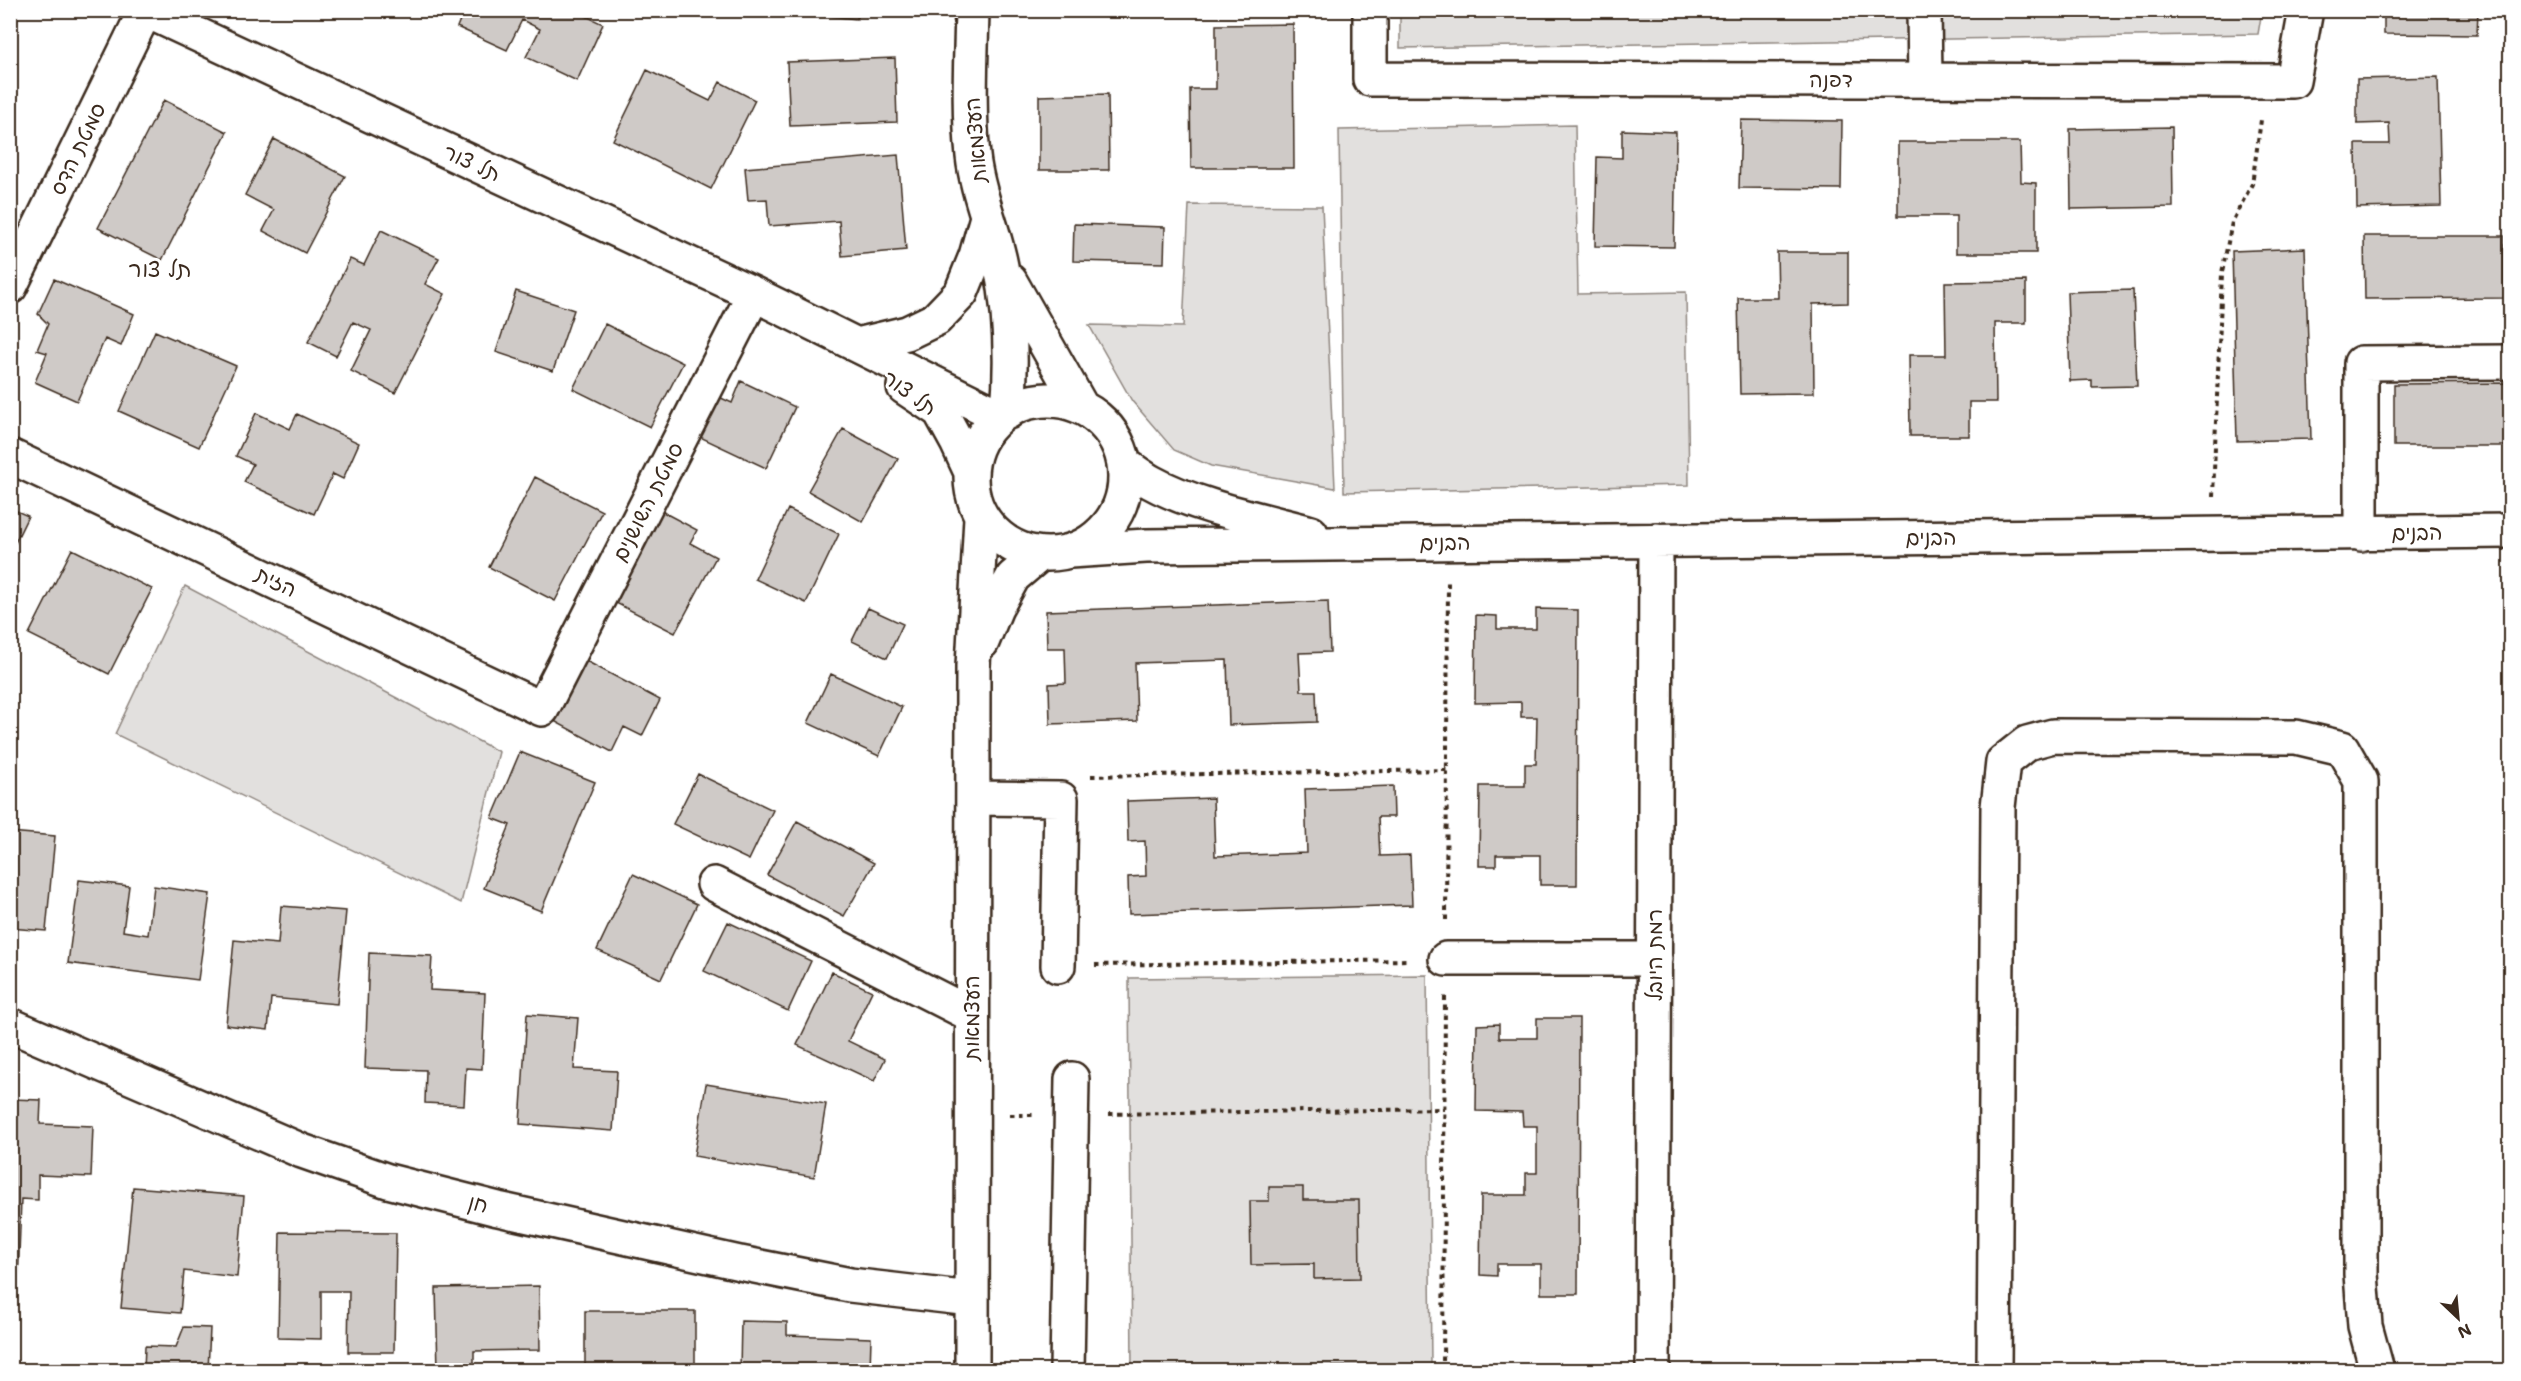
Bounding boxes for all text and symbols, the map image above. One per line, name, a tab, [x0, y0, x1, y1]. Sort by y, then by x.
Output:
street label: דפנה	[1809, 66, 1853, 94]
street label: העצמאות	[958, 96, 994, 186]
street label: סמטת הדס	[44, 98, 112, 200]
street label: תל צור	[439, 138, 505, 188]
district label: תל צור	[129, 255, 192, 284]
street label: תל צור	[877, 364, 943, 422]
street label: סמטת השושנים	[606, 438, 690, 566]
street label: הבנים	[2391, 519, 2443, 547]
street label: הבנים	[1905, 524, 1957, 552]
street label: הבנים	[1419, 529, 1471, 557]
street label: הזית	[250, 560, 301, 604]
street label: רמת היובל	[1641, 909, 1669, 1001]
street label: העצמאות	[958, 975, 986, 1063]
street label: חן	[465, 1188, 491, 1220]
north arrow	[2428, 1288, 2488, 1348]
text: N	[2454, 1319, 2475, 1343]

